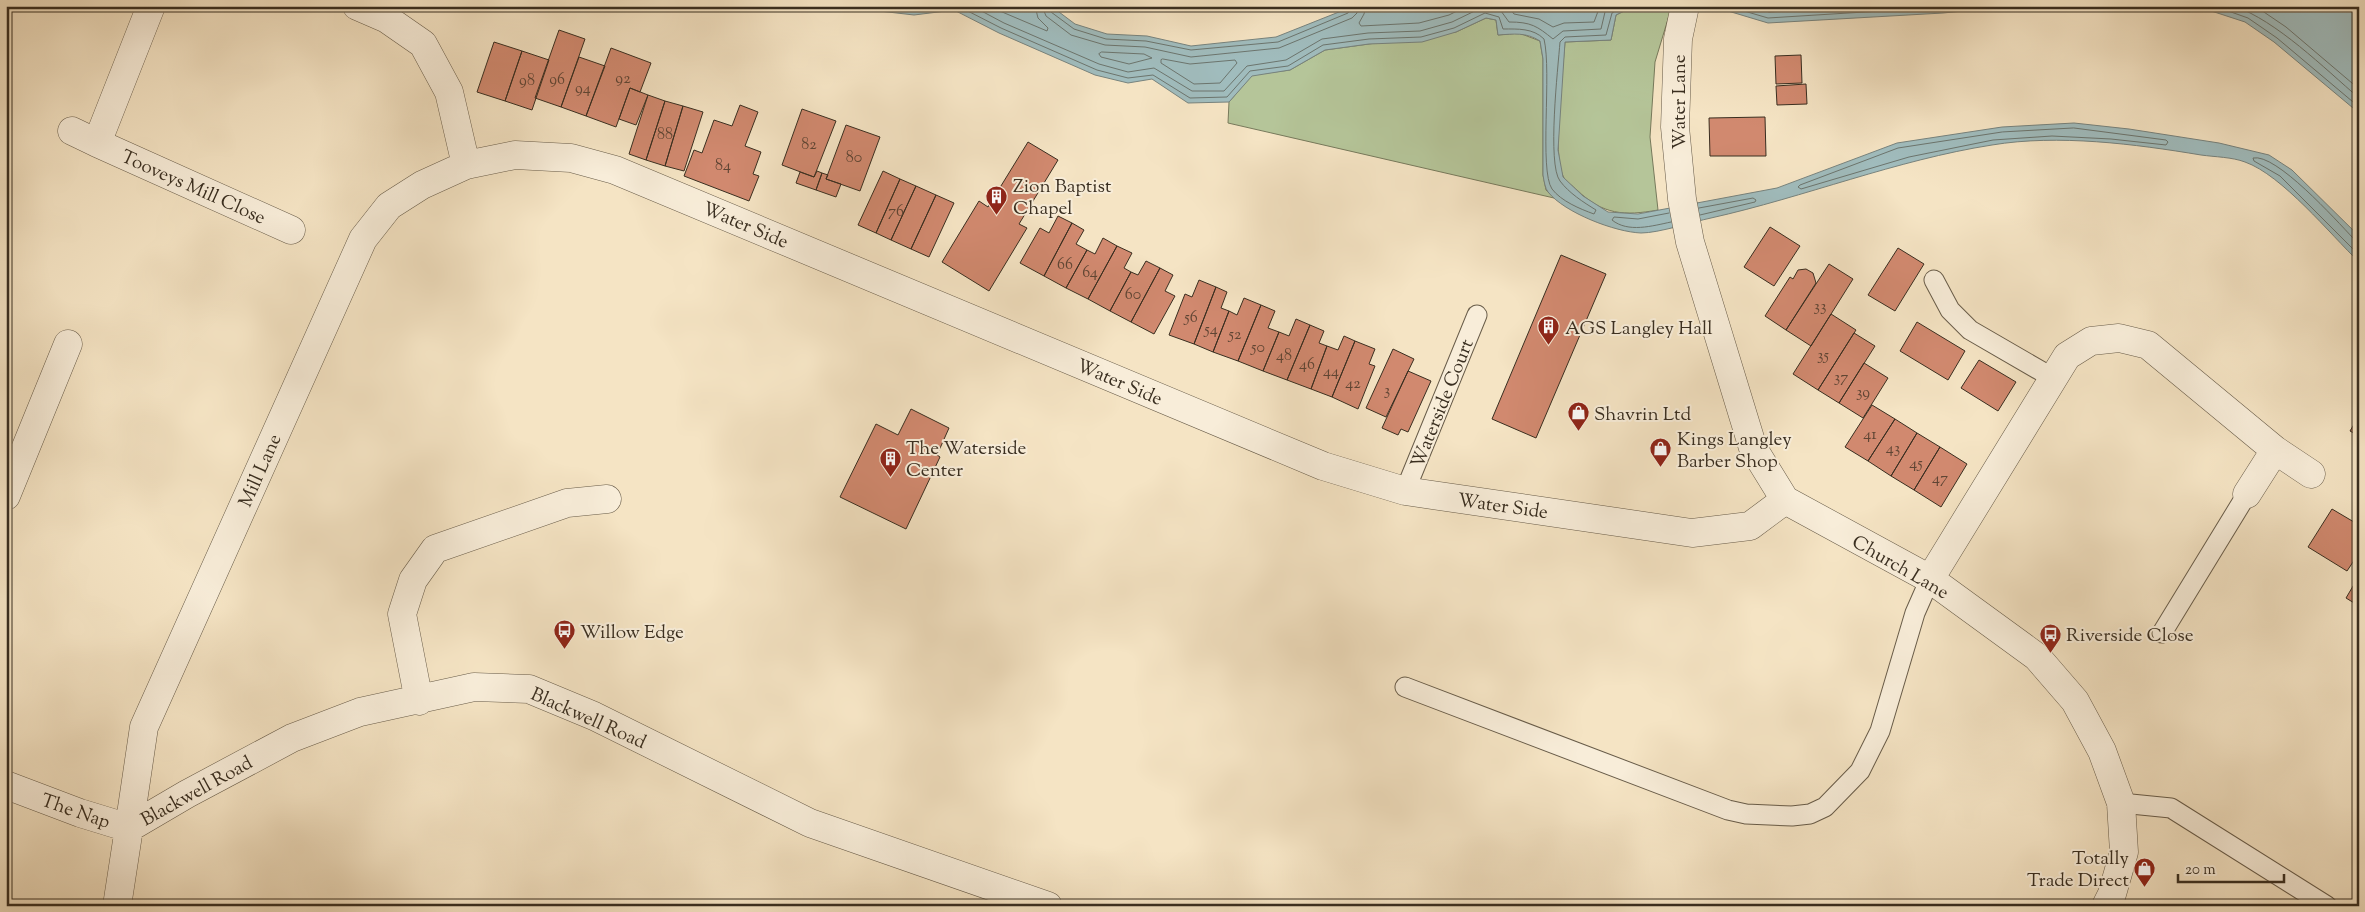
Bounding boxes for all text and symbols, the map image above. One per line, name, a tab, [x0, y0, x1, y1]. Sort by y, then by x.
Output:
street label: Water Lane	[1667, 54, 1694, 150]
house number: 92	[615, 68, 631, 91]
house number: 96	[549, 69, 565, 92]
house number: 98	[519, 70, 535, 93]
house number: 94	[575, 78, 591, 101]
house number: 88	[657, 124, 673, 147]
house number: 82	[801, 134, 817, 157]
street label: Tooveys Mill Close	[116, 144, 270, 232]
house number: 80	[846, 147, 862, 170]
house number: 84	[715, 155, 731, 178]
place label: Zion Baptist Chapel	[1013, 174, 1112, 223]
building icon: Zion Baptist Chapel	[985, 184, 1009, 215]
street label: Water Side	[698, 196, 792, 257]
house number: 76	[888, 201, 904, 224]
house number: 66	[1057, 254, 1073, 277]
house number: 64	[1082, 262, 1098, 285]
house number: 60	[1125, 284, 1141, 307]
house number: 33	[1814, 296, 1826, 319]
house number: 56	[1183, 307, 1198, 330]
building icon: AGS Langley Hall	[1537, 315, 1561, 346]
place label: AGS Langley Hall	[1565, 316, 1713, 343]
house number: 54	[1203, 319, 1218, 342]
house number: 52	[1228, 324, 1242, 347]
street label: Waterside Court	[1405, 335, 1482, 473]
house number: 50	[1250, 337, 1265, 360]
house number: 48	[1276, 345, 1292, 368]
house number: 35	[1817, 345, 1829, 368]
street label: Water Side	[1072, 353, 1166, 414]
house number: 46	[1299, 354, 1315, 377]
house number: 44	[1323, 361, 1339, 384]
house number: 37	[1834, 367, 1848, 390]
house number: 42	[1345, 373, 1361, 396]
house number: 3	[1384, 380, 1390, 403]
house number: 39	[1856, 382, 1870, 405]
shop icon: Shavrin Ltd	[1566, 401, 1590, 432]
place label: Shavrin Ltd	[1594, 402, 1692, 429]
house number: 41	[1863, 424, 1877, 447]
place label: Kings Langley Barber Shop	[1677, 427, 1792, 476]
street label: Mill Lane	[233, 430, 289, 512]
place label: The Waterside Center	[906, 436, 1027, 485]
shop icon: Kings Langley Barber Shop	[1649, 437, 1673, 468]
house number: 43	[1886, 438, 1900, 461]
building icon: The Waterside Center	[878, 446, 902, 477]
house number: 45	[1909, 453, 1923, 476]
house number: 47	[1932, 468, 1948, 491]
street label: Water Side	[1456, 488, 1550, 527]
street label: Church Lane	[1846, 529, 1953, 607]
bus stop icon: Willow Edge	[552, 619, 576, 650]
place label: Willow Edge	[580, 620, 684, 647]
bus stop icon: Riverside Close	[2038, 622, 2062, 653]
place label: Riverside Close	[2066, 623, 2194, 650]
street label: Blackwell Road	[526, 682, 650, 757]
street label: Blackwell Road	[136, 750, 258, 834]
street label: The Nap	[37, 788, 113, 837]
place label: Totally Trade Direct	[2027, 846, 2130, 895]
scale bar	[2178, 852, 2284, 884]
shop icon: Totally Trade Direct	[2133, 856, 2157, 887]
text: 20 m	[2185, 860, 2216, 881]

